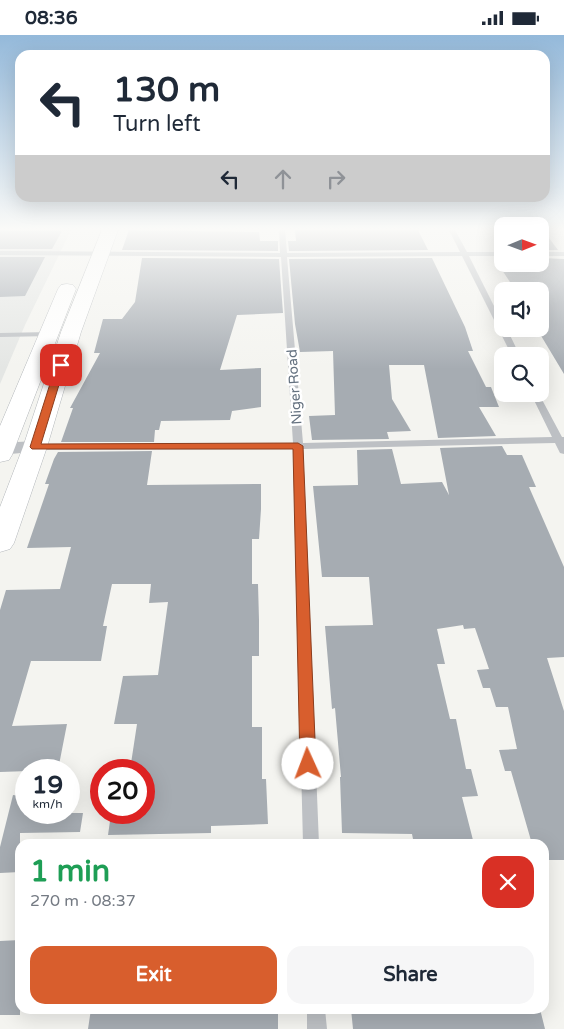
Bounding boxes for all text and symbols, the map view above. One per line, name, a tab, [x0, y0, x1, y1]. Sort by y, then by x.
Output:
text: 08:36	[25, 7, 78, 29]
text: 130 m	[113, 69, 220, 111]
icon: left	[30, 70, 95, 135]
text: Turn left	[113, 111, 201, 137]
icon: left	[216, 165, 244, 193]
icon: ahead	[269, 165, 297, 193]
icon: right	[322, 165, 350, 193]
north arrow	[494, 217, 549, 273]
map controls	[494, 217, 549, 402]
button: sound	[494, 282, 549, 337]
pin	[40, 344, 82, 386]
button: search	[494, 347, 549, 402]
street label: Niger Road	[283, 349, 306, 425]
icon: arrive	[47, 351, 75, 379]
position arrow	[281, 737, 333, 789]
speed limit sign: 20	[90, 759, 155, 824]
text: 19	[32, 770, 63, 800]
text: km/h	[32, 797, 63, 811]
text: 1 min	[30, 853, 110, 890]
button: close	[482, 856, 534, 908]
text: 270 m · 08:37	[30, 891, 136, 911]
button: Exit	[30, 946, 277, 1004]
button: Share	[287, 946, 534, 1004]

